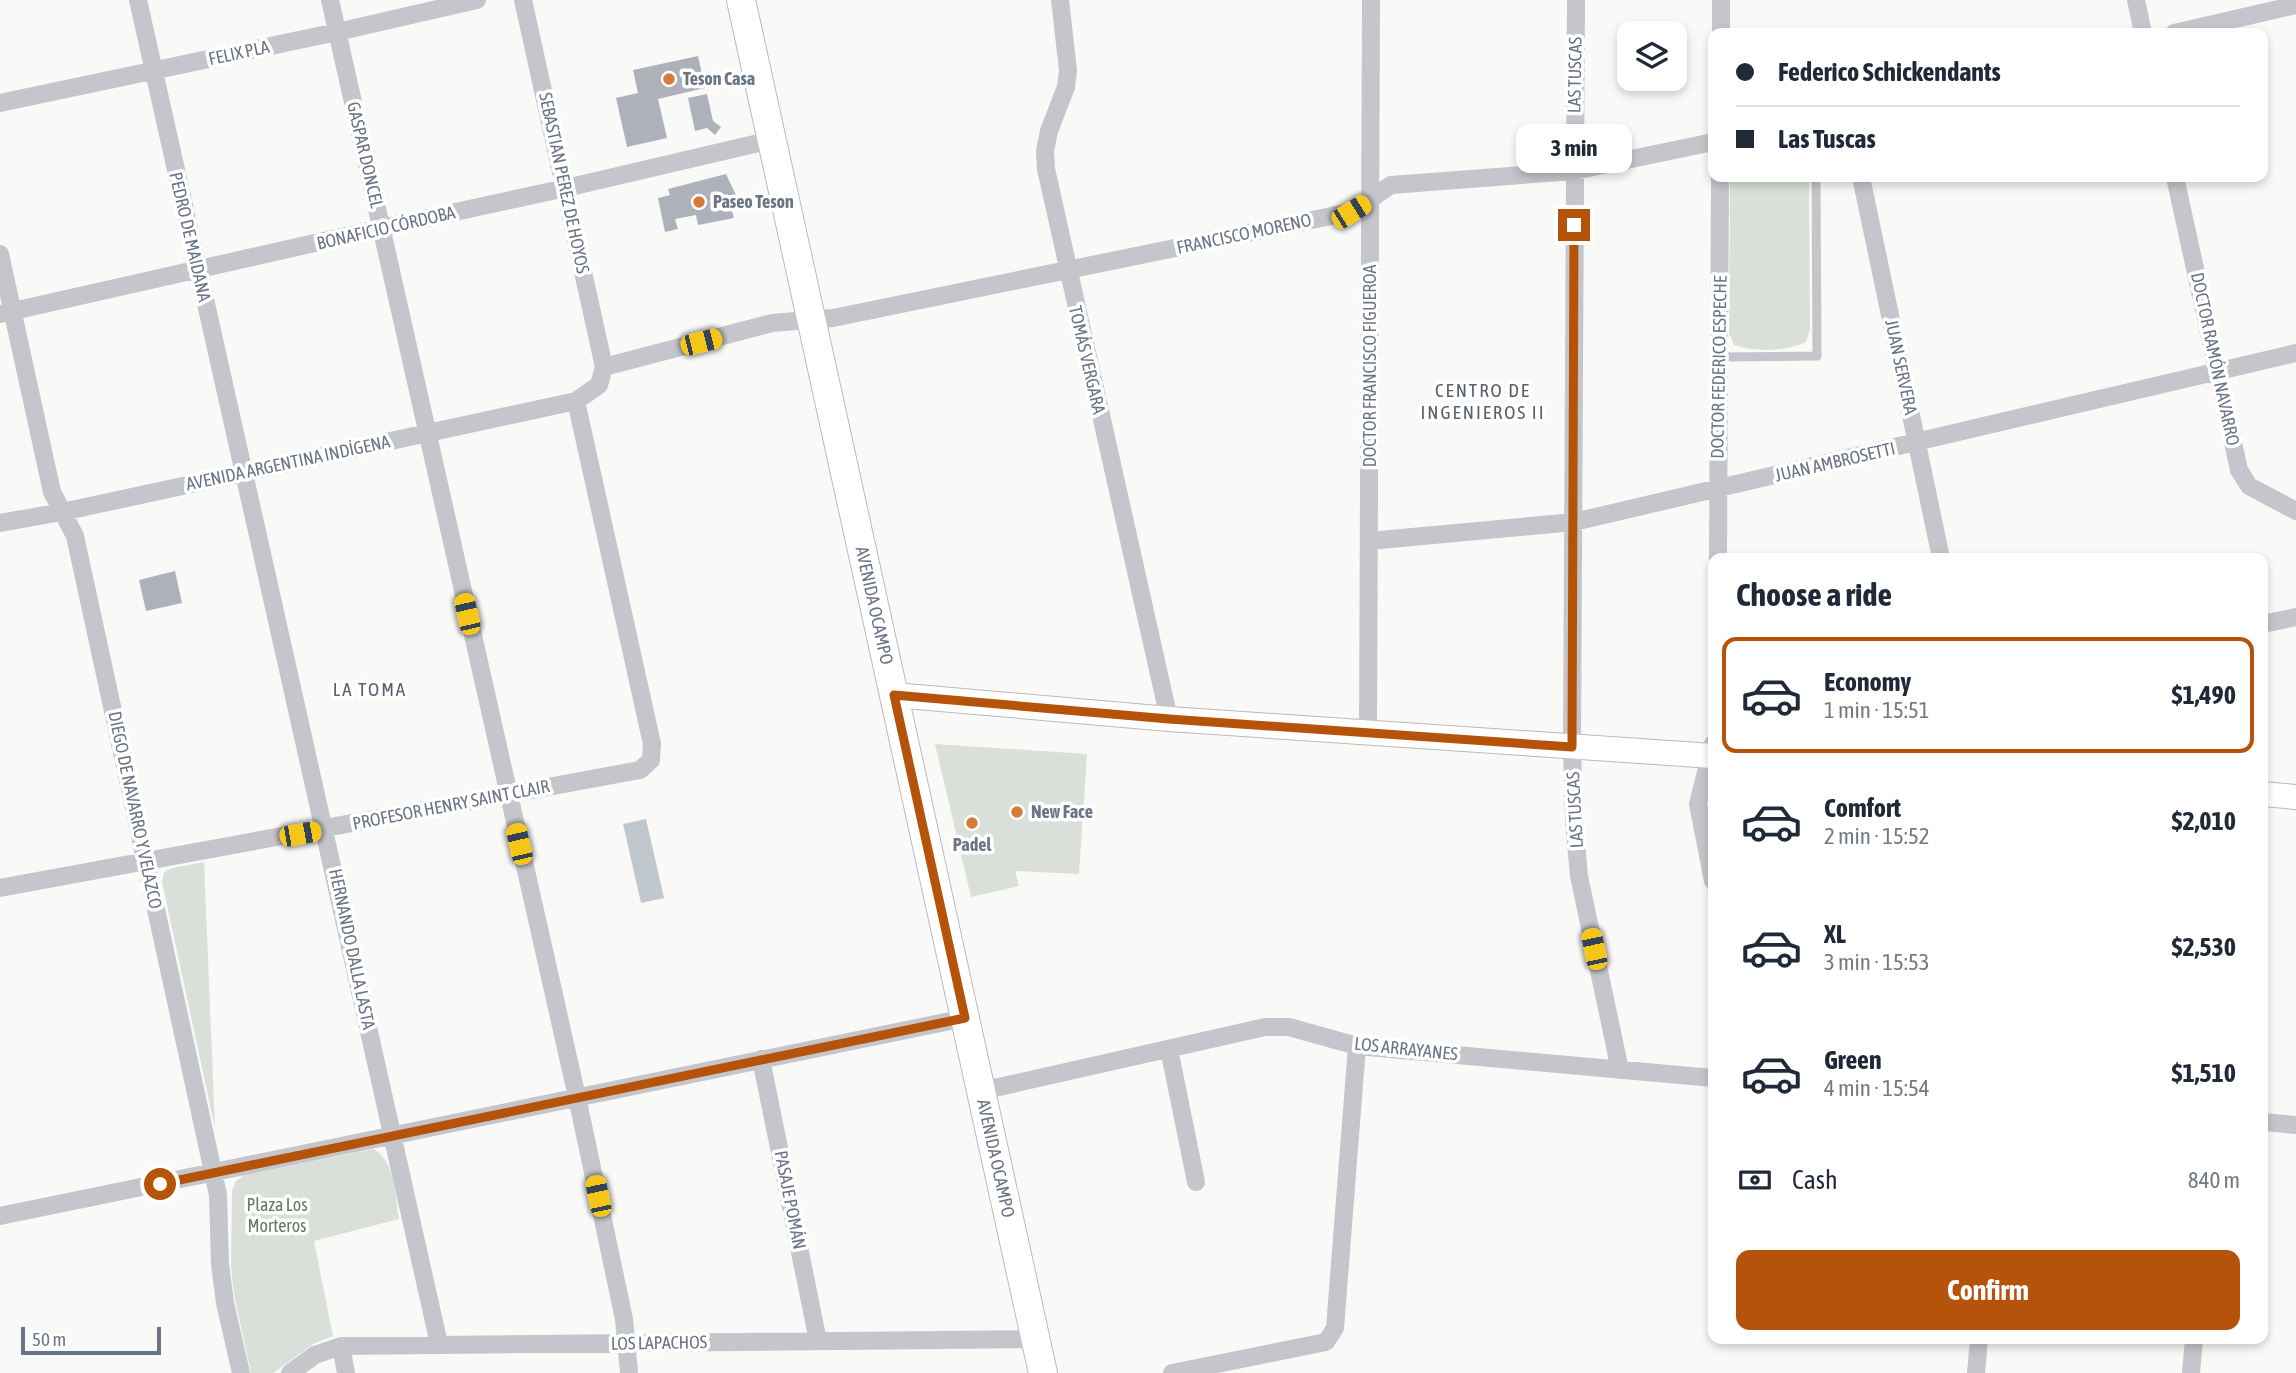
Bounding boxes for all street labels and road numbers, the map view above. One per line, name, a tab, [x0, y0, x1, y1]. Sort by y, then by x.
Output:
street label: FELIX PLA	[207, 36, 271, 69]
street label: LAS TUSCAS	[1563, 36, 1586, 113]
street label: SEBASTIAN PEREZ DE HOYOS	[535, 91, 594, 276]
street label: GASPAR DONCEL	[343, 100, 388, 210]
street label: PEDRO DE MAIDANA	[165, 170, 216, 304]
street label: BONAFICIO CÓRDOBA	[315, 201, 457, 254]
street label: FRANCISCO MORENO	[1175, 209, 1313, 258]
street label: DOCTOR FRANCISCO FIGUEROA	[1359, 264, 1380, 467]
street label: DOCTOR RAMÓN NAVARRO	[2187, 270, 2244, 447]
street label: DOCTOR FEDERICO ESPECHE	[1706, 275, 1731, 459]
street label: TOMÁS VERGARA	[1065, 304, 1110, 416]
street label: JUAN SERVERA	[1881, 317, 1922, 417]
street label: AVENIDA ARGENTINA INDÍGENA	[184, 431, 392, 494]
street label: JUAN AMBROSETTI	[1773, 437, 1897, 486]
street label: AVENIDA OCAMPO	[851, 544, 898, 666]
street label: DIEGO DE NAVARRO Y VELAZCO	[104, 709, 167, 911]
street label: LAS TUSCAS	[1562, 771, 1587, 849]
street label: PROFESOR HENRY SAINT CLAIR	[351, 775, 551, 834]
street label: HERNANDO DALLA LASTA	[325, 867, 380, 1031]
street label: LOS ARRAYANES	[1353, 1033, 1459, 1064]
street label: AVENIDA OCAMPO	[973, 1097, 1019, 1219]
street label: PASAJE POMÁN	[771, 1149, 810, 1251]
street label: LOS LAPACHOS	[611, 1331, 708, 1354]

